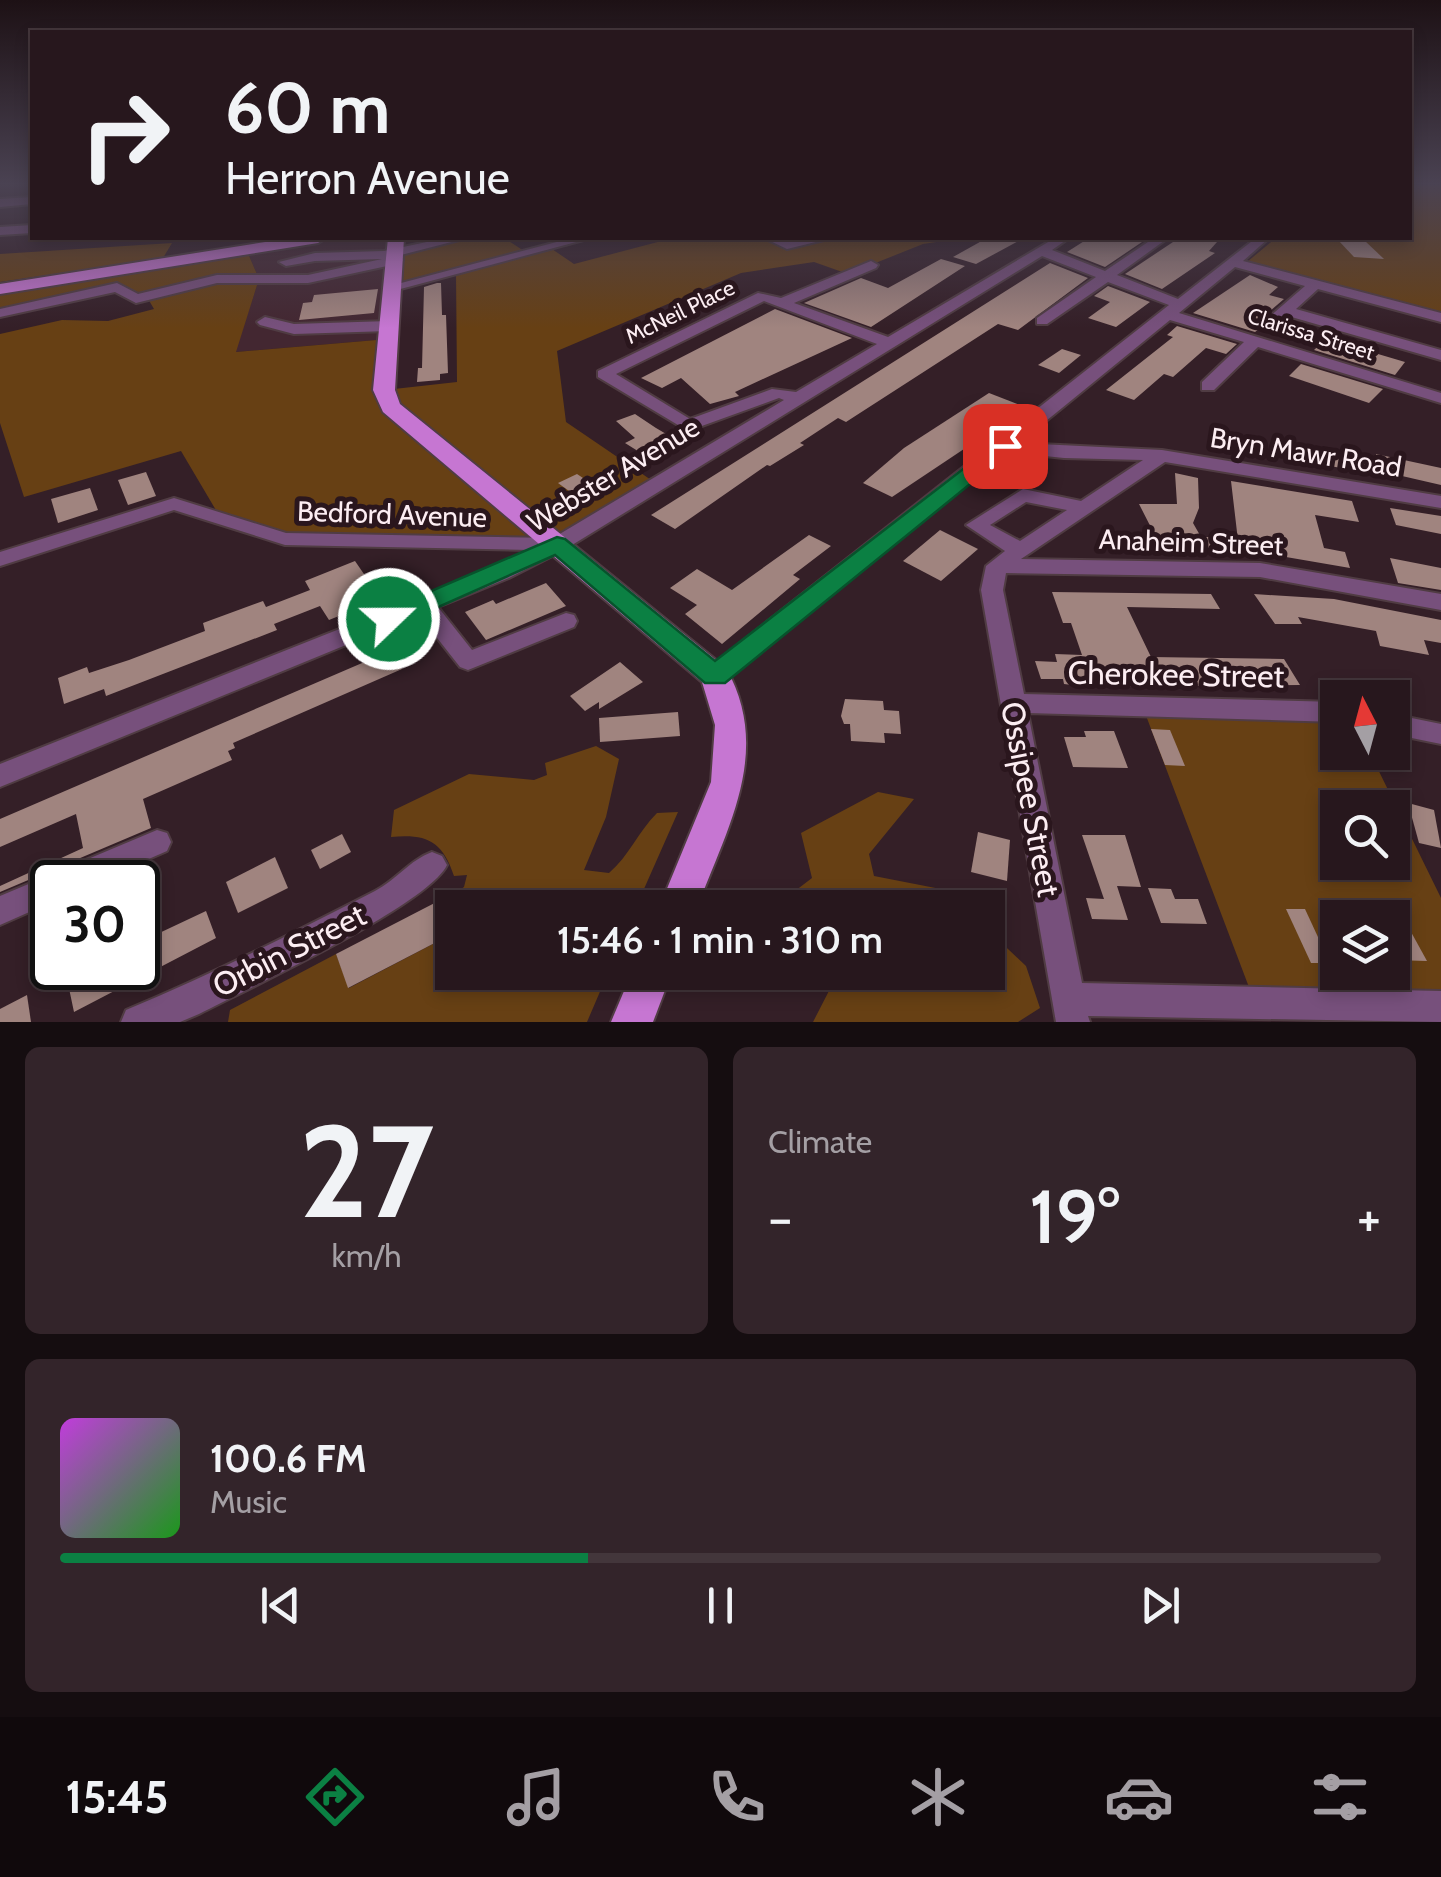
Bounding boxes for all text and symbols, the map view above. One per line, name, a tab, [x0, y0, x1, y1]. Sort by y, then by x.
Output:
text: 60 m	[225, 65, 390, 151]
icon: right	[60, 70, 190, 200]
text: Herron Avenue	[225, 151, 510, 205]
street label: McNeil Place	[621, 274, 739, 350]
street label: Clarissa Street	[1244, 302, 1378, 366]
pin	[963, 404, 1048, 489]
street label: Webster Avenue	[521, 409, 705, 539]
icon: arrive	[978, 419, 1033, 474]
street label: Bryn Mawr Road	[1208, 420, 1404, 484]
street label: Bedford Avenue	[296, 494, 488, 534]
street label: Anaheim Street	[1098, 522, 1284, 562]
position arrow	[337, 567, 441, 671]
street label: Cherokee Street	[1067, 653, 1285, 695]
north arrow	[1320, 680, 1410, 770]
map controls	[1320, 680, 1410, 990]
street label: Ossipee Street	[993, 698, 1069, 900]
button: search	[1320, 790, 1410, 880]
speed limit sign: 30	[30, 860, 160, 990]
street label: Orbin Street	[206, 895, 372, 1005]
button: layers	[1320, 900, 1410, 990]
text: 15:46 · 1 min · 310 m	[557, 916, 883, 963]
text: 27	[299, 1092, 434, 1250]
text: Climate	[768, 1122, 872, 1161]
text: 19°	[1029, 1171, 1120, 1262]
text: −	[768, 1184, 792, 1251]
text: +	[1357, 1184, 1381, 1251]
text: km/h	[331, 1236, 402, 1275]
text: 100.6 FM	[210, 1435, 367, 1482]
text: Music	[210, 1482, 287, 1521]
icon: previous	[253, 1578, 308, 1633]
icon: pause	[693, 1578, 748, 1633]
icon: next	[1133, 1578, 1188, 1633]
icon: directions	[300, 1762, 370, 1832]
icon: music	[501, 1762, 571, 1832]
icon: phone	[702, 1762, 772, 1832]
icon: climate	[903, 1762, 973, 1832]
icon: car	[1104, 1762, 1174, 1832]
icon: filters	[1305, 1762, 1375, 1832]
text: 15:45	[66, 1770, 168, 1824]

